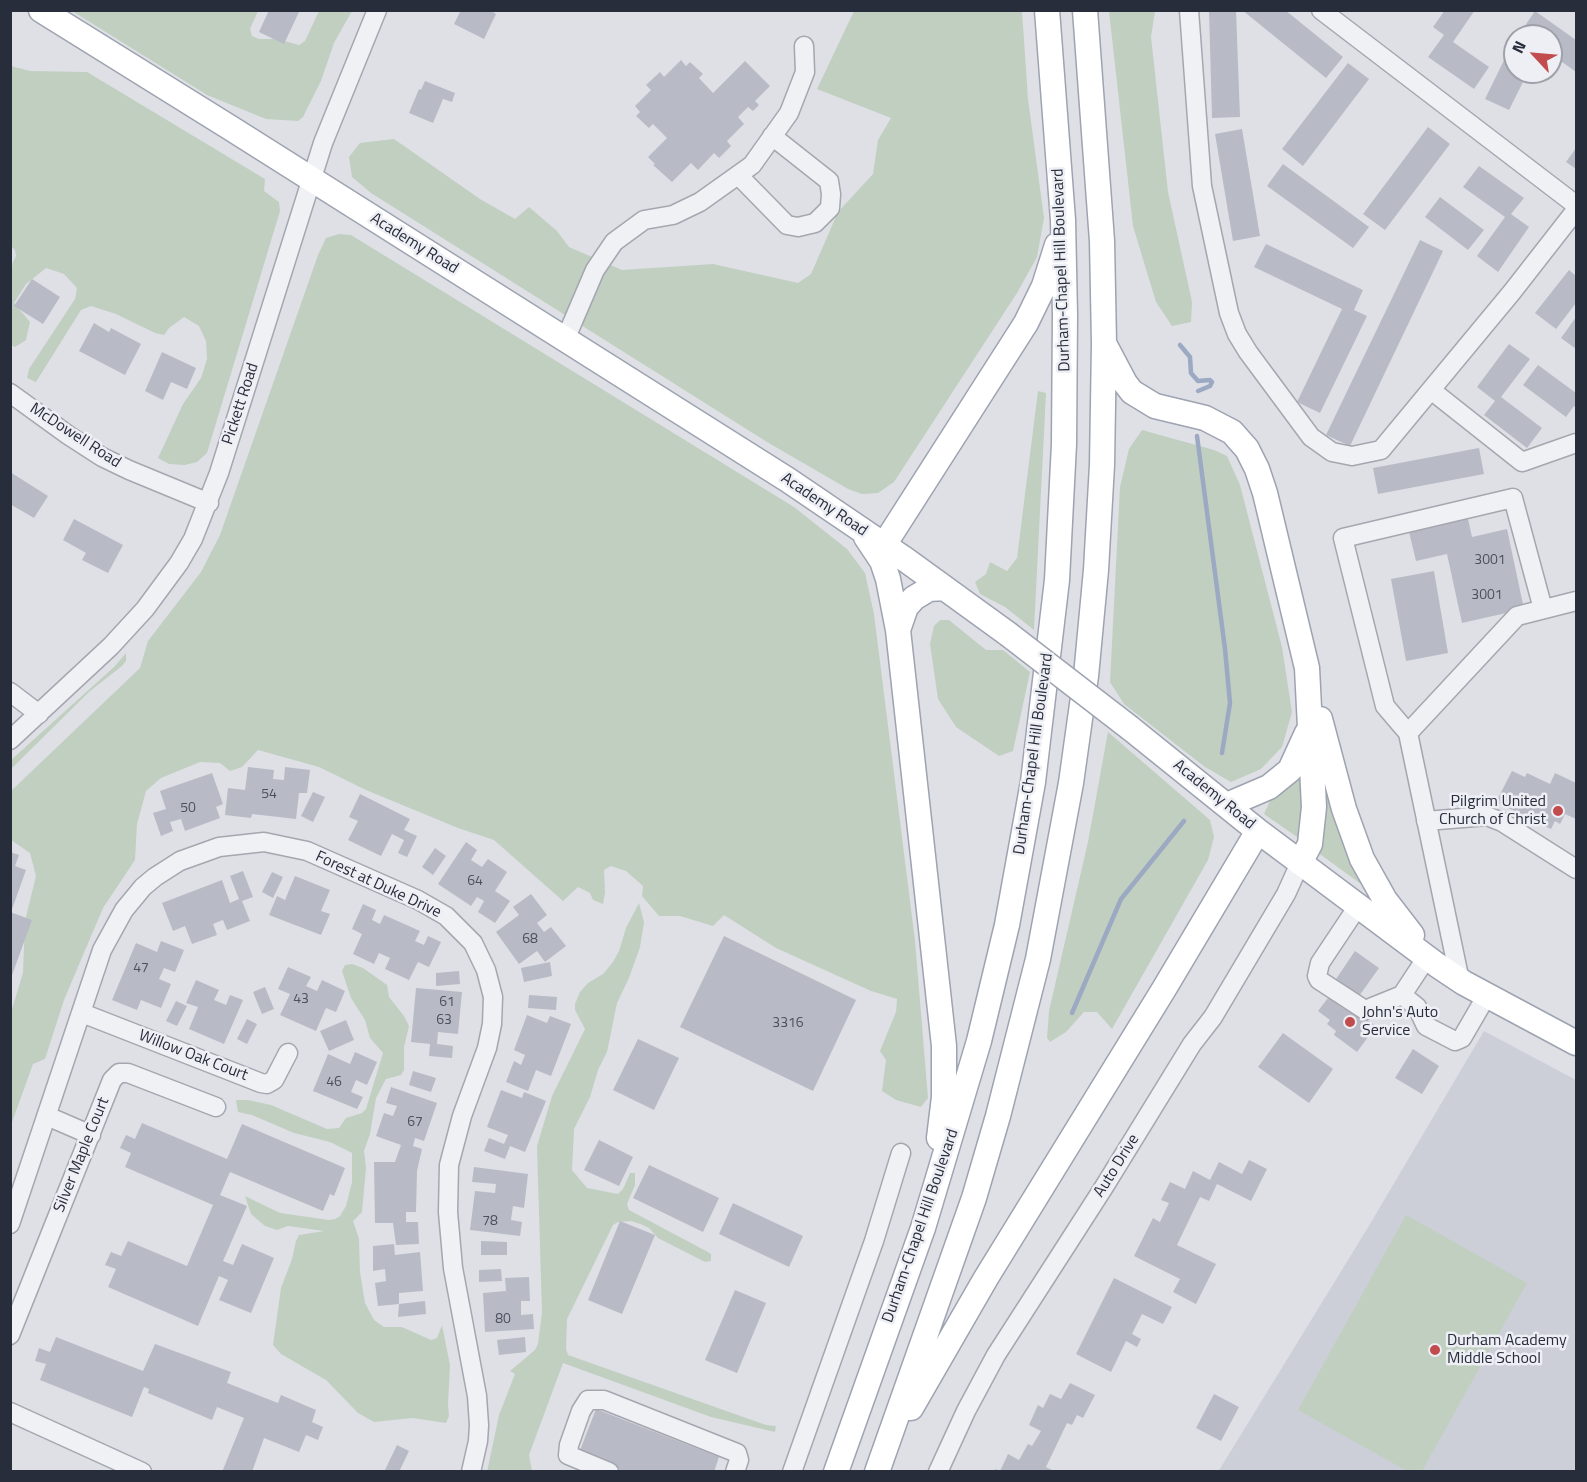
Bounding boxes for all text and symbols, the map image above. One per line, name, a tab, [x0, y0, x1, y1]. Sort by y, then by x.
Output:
north arrow	[1503, 24, 1563, 84]
text: N	[1505, 37, 1532, 57]
street label: Durham-Chapel Hill Boulevard	[1049, 168, 1075, 372]
street label: Academy Road	[366, 209, 462, 279]
street label: Pickett Road	[219, 361, 263, 447]
street label: McDowell Road	[26, 399, 124, 473]
street label: Academy Road	[777, 469, 871, 541]
house number: 3001	[1474, 553, 1506, 569]
house number: 3001	[1471, 588, 1503, 604]
street label: Durham-Chapel Hill Boulevard	[1010, 652, 1058, 856]
street label: Academy Road	[1169, 756, 1259, 834]
house number: 54	[261, 787, 277, 803]
place label: Pilgrim United Church of Christ	[1439, 792, 1546, 830]
house number: 50	[180, 801, 196, 817]
marker: Pilgrim United Church of Christ	[1551, 804, 1565, 818]
street label: Forest at Duke Drive	[312, 847, 444, 923]
house number: 64	[467, 874, 483, 890]
house number: 68	[522, 932, 538, 948]
house number: 47	[133, 961, 149, 977]
house number: 43	[293, 992, 309, 1008]
house number: 61	[439, 995, 455, 1011]
place label: John's Auto Service	[1362, 1003, 1438, 1041]
house number: 63	[436, 1013, 452, 1029]
marker: John's Auto Service	[1343, 1015, 1357, 1029]
house number: 3316	[772, 1016, 804, 1032]
street label: Willow Oak Court	[136, 1026, 250, 1086]
house number: 46	[326, 1075, 342, 1091]
street label: Silver Maple Court	[50, 1095, 114, 1215]
house number: 67	[407, 1115, 423, 1131]
street label: Durham-Chapel Hill Boulevard	[879, 1127, 963, 1325]
street label: Auto Drive	[1090, 1131, 1144, 1201]
house number: 78	[482, 1214, 498, 1230]
house number: 80	[495, 1312, 511, 1328]
place label: Durham Academy Middle School	[1447, 1331, 1567, 1369]
marker: Durham Academy Middle School	[1428, 1343, 1442, 1357]

